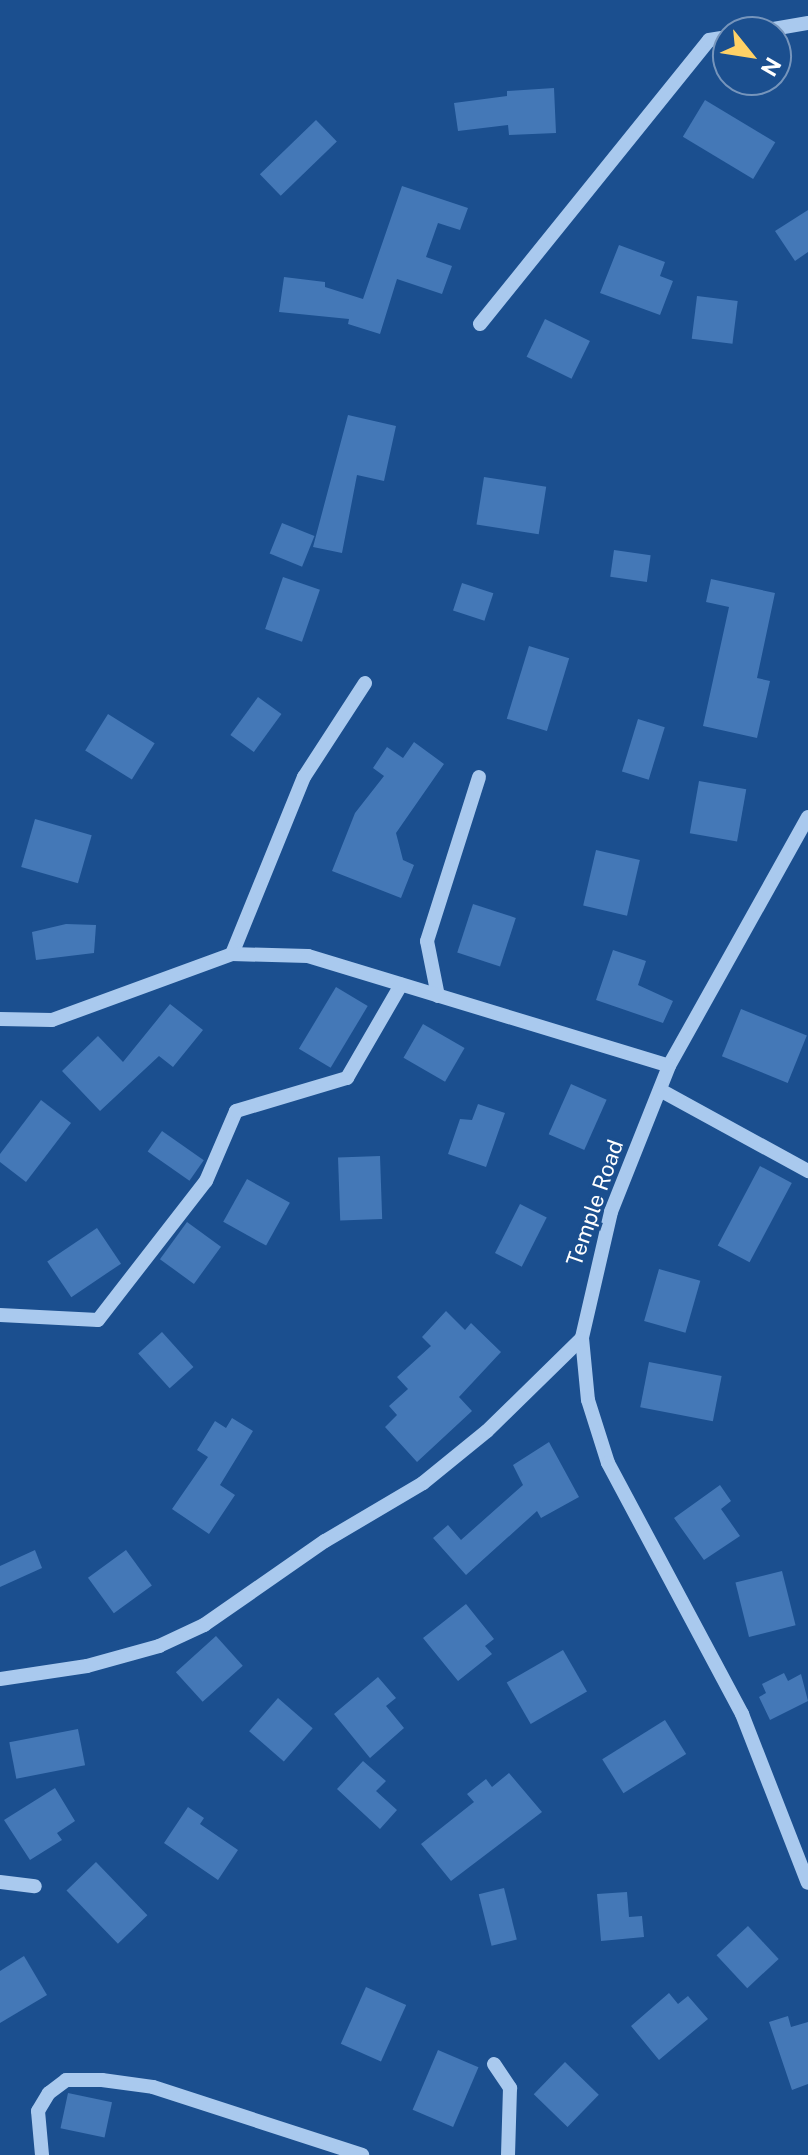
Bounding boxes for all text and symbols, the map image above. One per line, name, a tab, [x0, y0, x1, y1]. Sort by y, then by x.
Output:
north arrow	[712, 16, 792, 96]
text: N	[755, 53, 787, 81]
street label: Temple Road	[561, 1136, 629, 1270]

